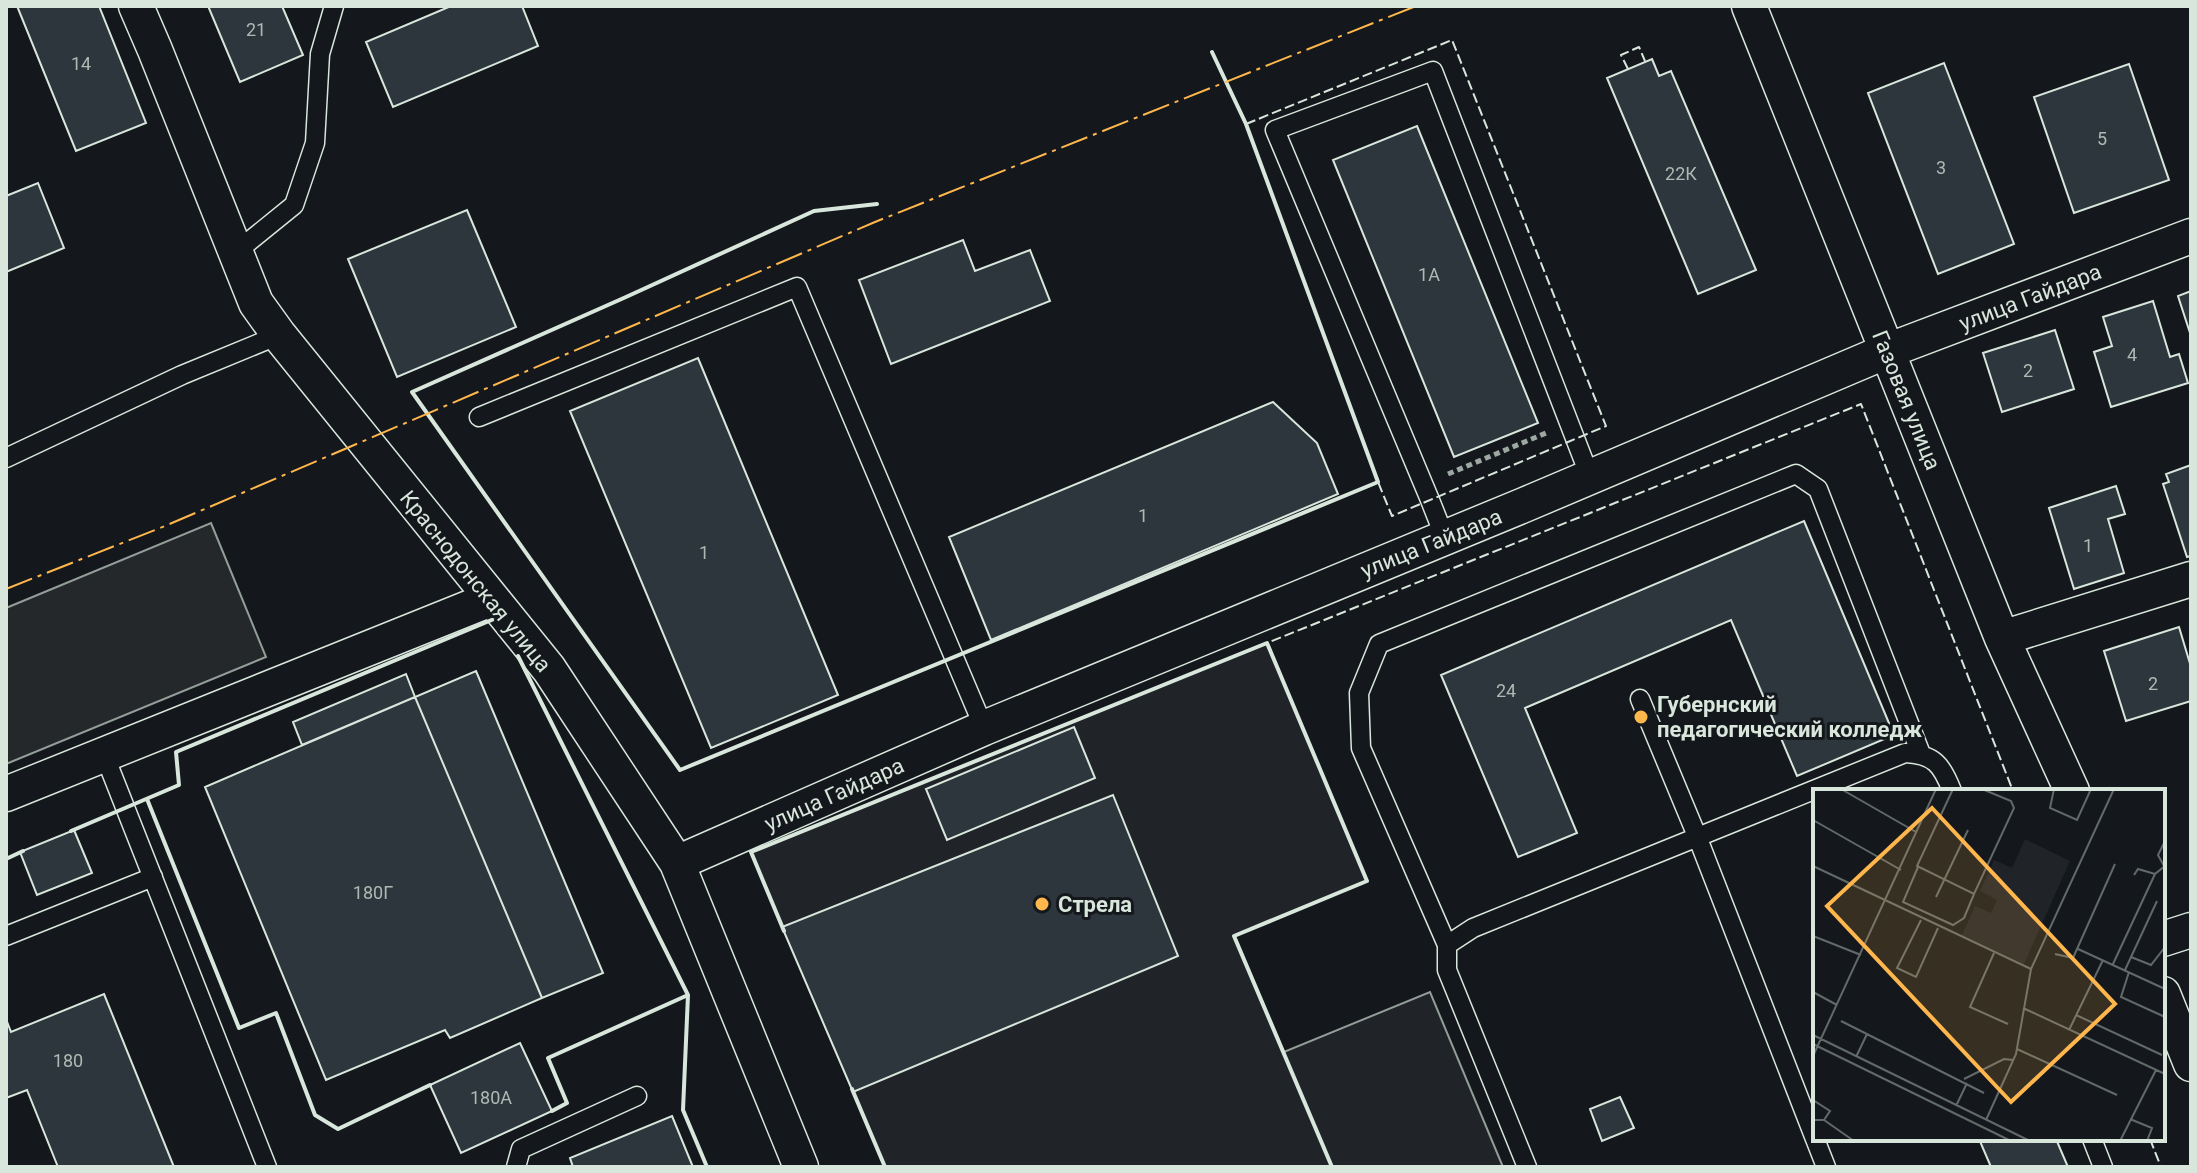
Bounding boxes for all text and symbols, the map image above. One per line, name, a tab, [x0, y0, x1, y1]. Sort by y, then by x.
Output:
house number: 21	[246, 19, 266, 40]
house number: 14	[71, 53, 91, 74]
house number: 5	[2097, 128, 2107, 149]
house number: 3	[1936, 157, 1946, 178]
house number: 22К	[1665, 163, 1697, 184]
street label: улица Гайдара	[1956, 259, 2105, 336]
house number: 1А	[1418, 264, 1440, 285]
street label: Газовая улица	[1867, 327, 1946, 474]
house number: 4	[2127, 344, 2137, 365]
house number: 2	[2023, 360, 2033, 381]
street label: Краснодонская улица	[395, 486, 556, 677]
street label: улица Гайдара	[1357, 504, 1505, 583]
house number: 1	[1138, 505, 1148, 526]
house number: 1	[2083, 535, 2093, 556]
house number: 1	[699, 542, 709, 563]
house number: 2	[2148, 673, 2158, 694]
house number: 24	[1496, 680, 1516, 701]
place label: Губернский педагогический колледж	[1657, 692, 1922, 742]
marker: Губернский педагогический колледж	[1632, 708, 1650, 726]
street label: улица Гайдара	[761, 753, 908, 836]
inset map	[1813, 789, 2165, 1141]
house number: 180Г	[353, 882, 393, 903]
place label: Стрела	[1058, 892, 1132, 917]
marker: Стрела	[1033, 895, 1051, 913]
house number: 180	[53, 1050, 83, 1071]
house number: 180А	[470, 1087, 512, 1108]

